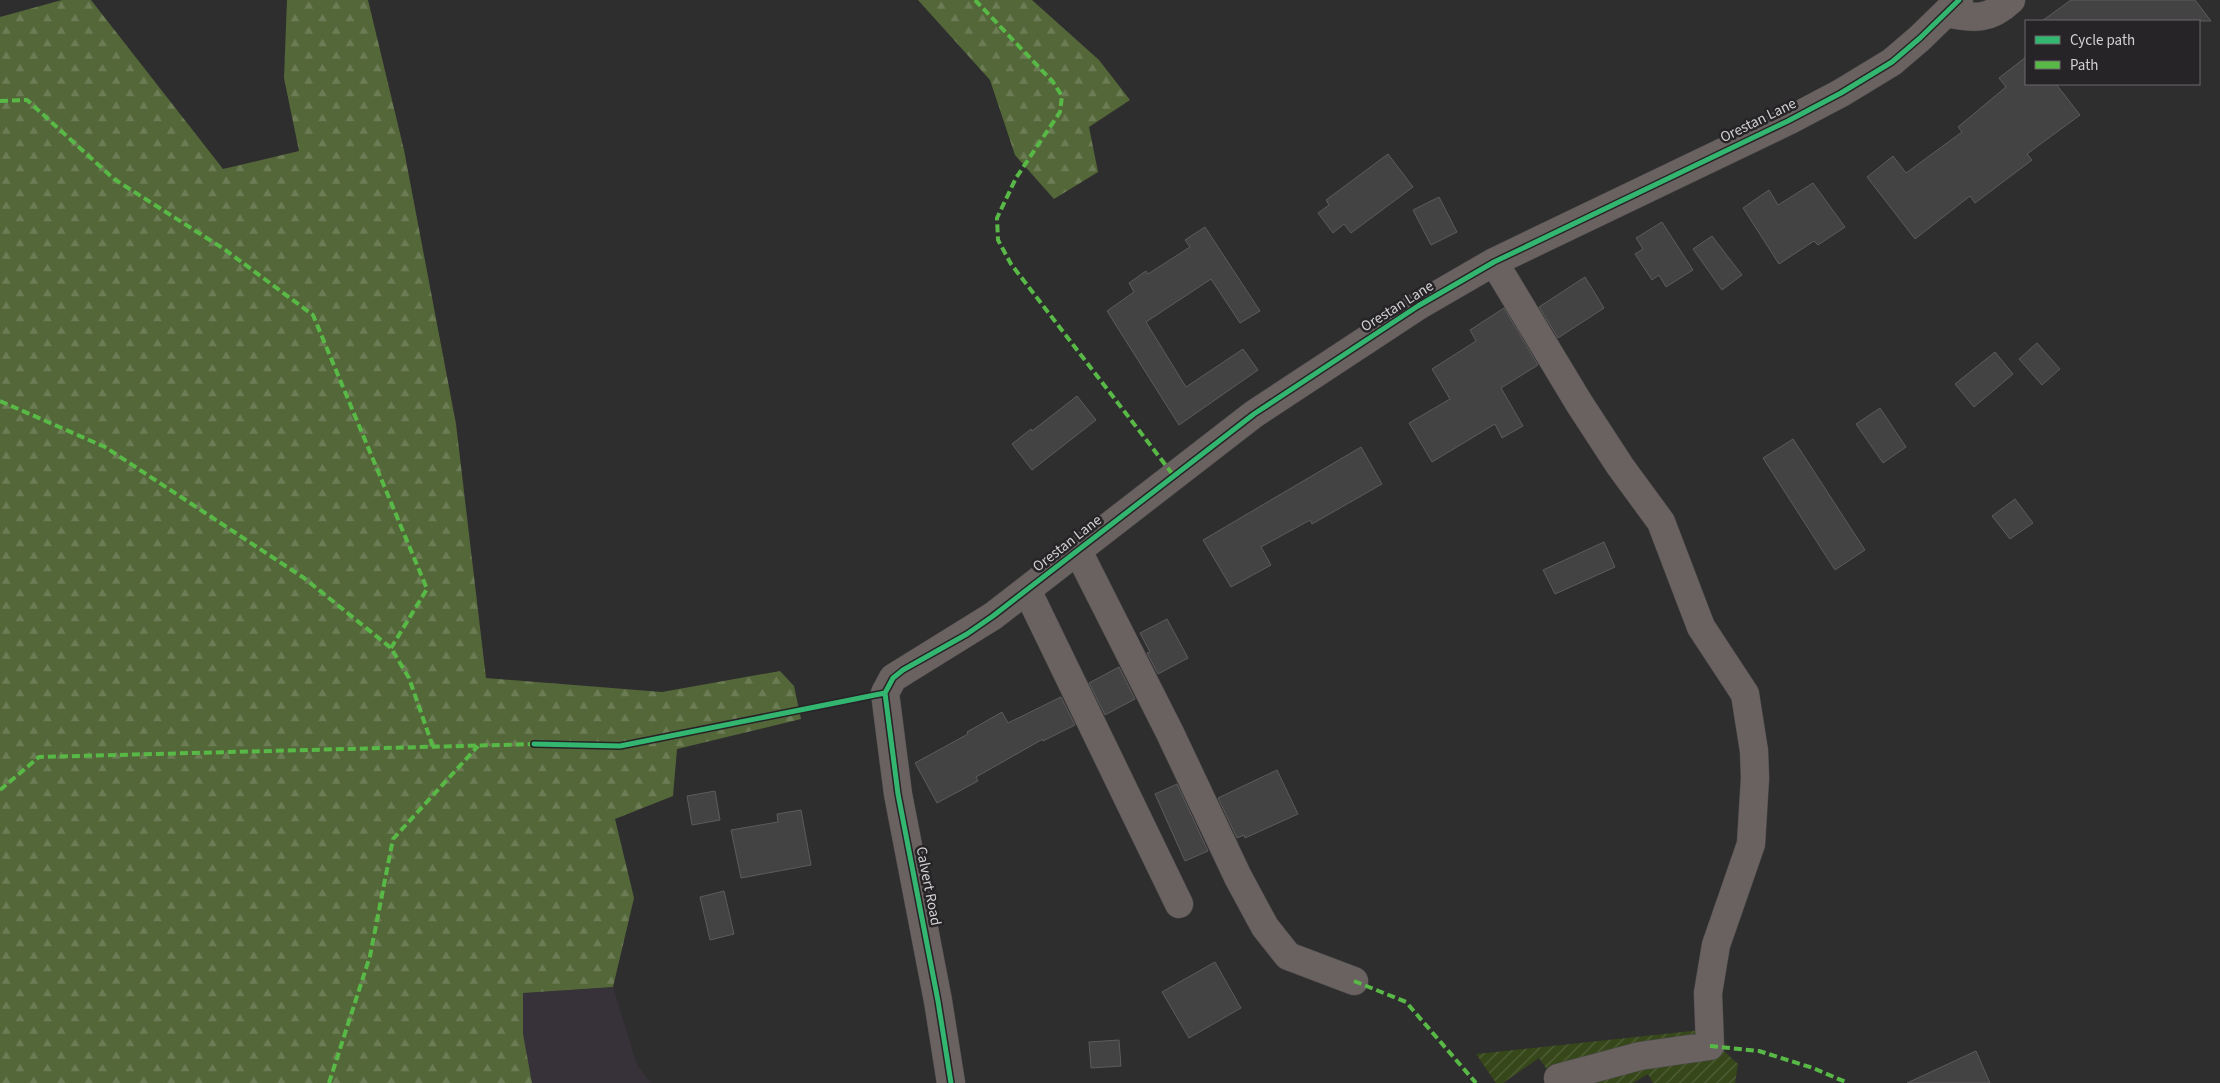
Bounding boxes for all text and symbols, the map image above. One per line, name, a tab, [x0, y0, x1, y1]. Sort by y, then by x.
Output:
legend	[2025, 20, 2200, 85]
text: Cycle path	[2070, 30, 2135, 51]
text: Path	[2070, 55, 2098, 76]
street label: Orestan Lane	[1717, 93, 1800, 148]
street label: Orestan Lane	[1357, 276, 1438, 337]
street label: Orestan Lane	[1028, 510, 1106, 577]
street label: Calvert Road	[911, 845, 946, 927]

